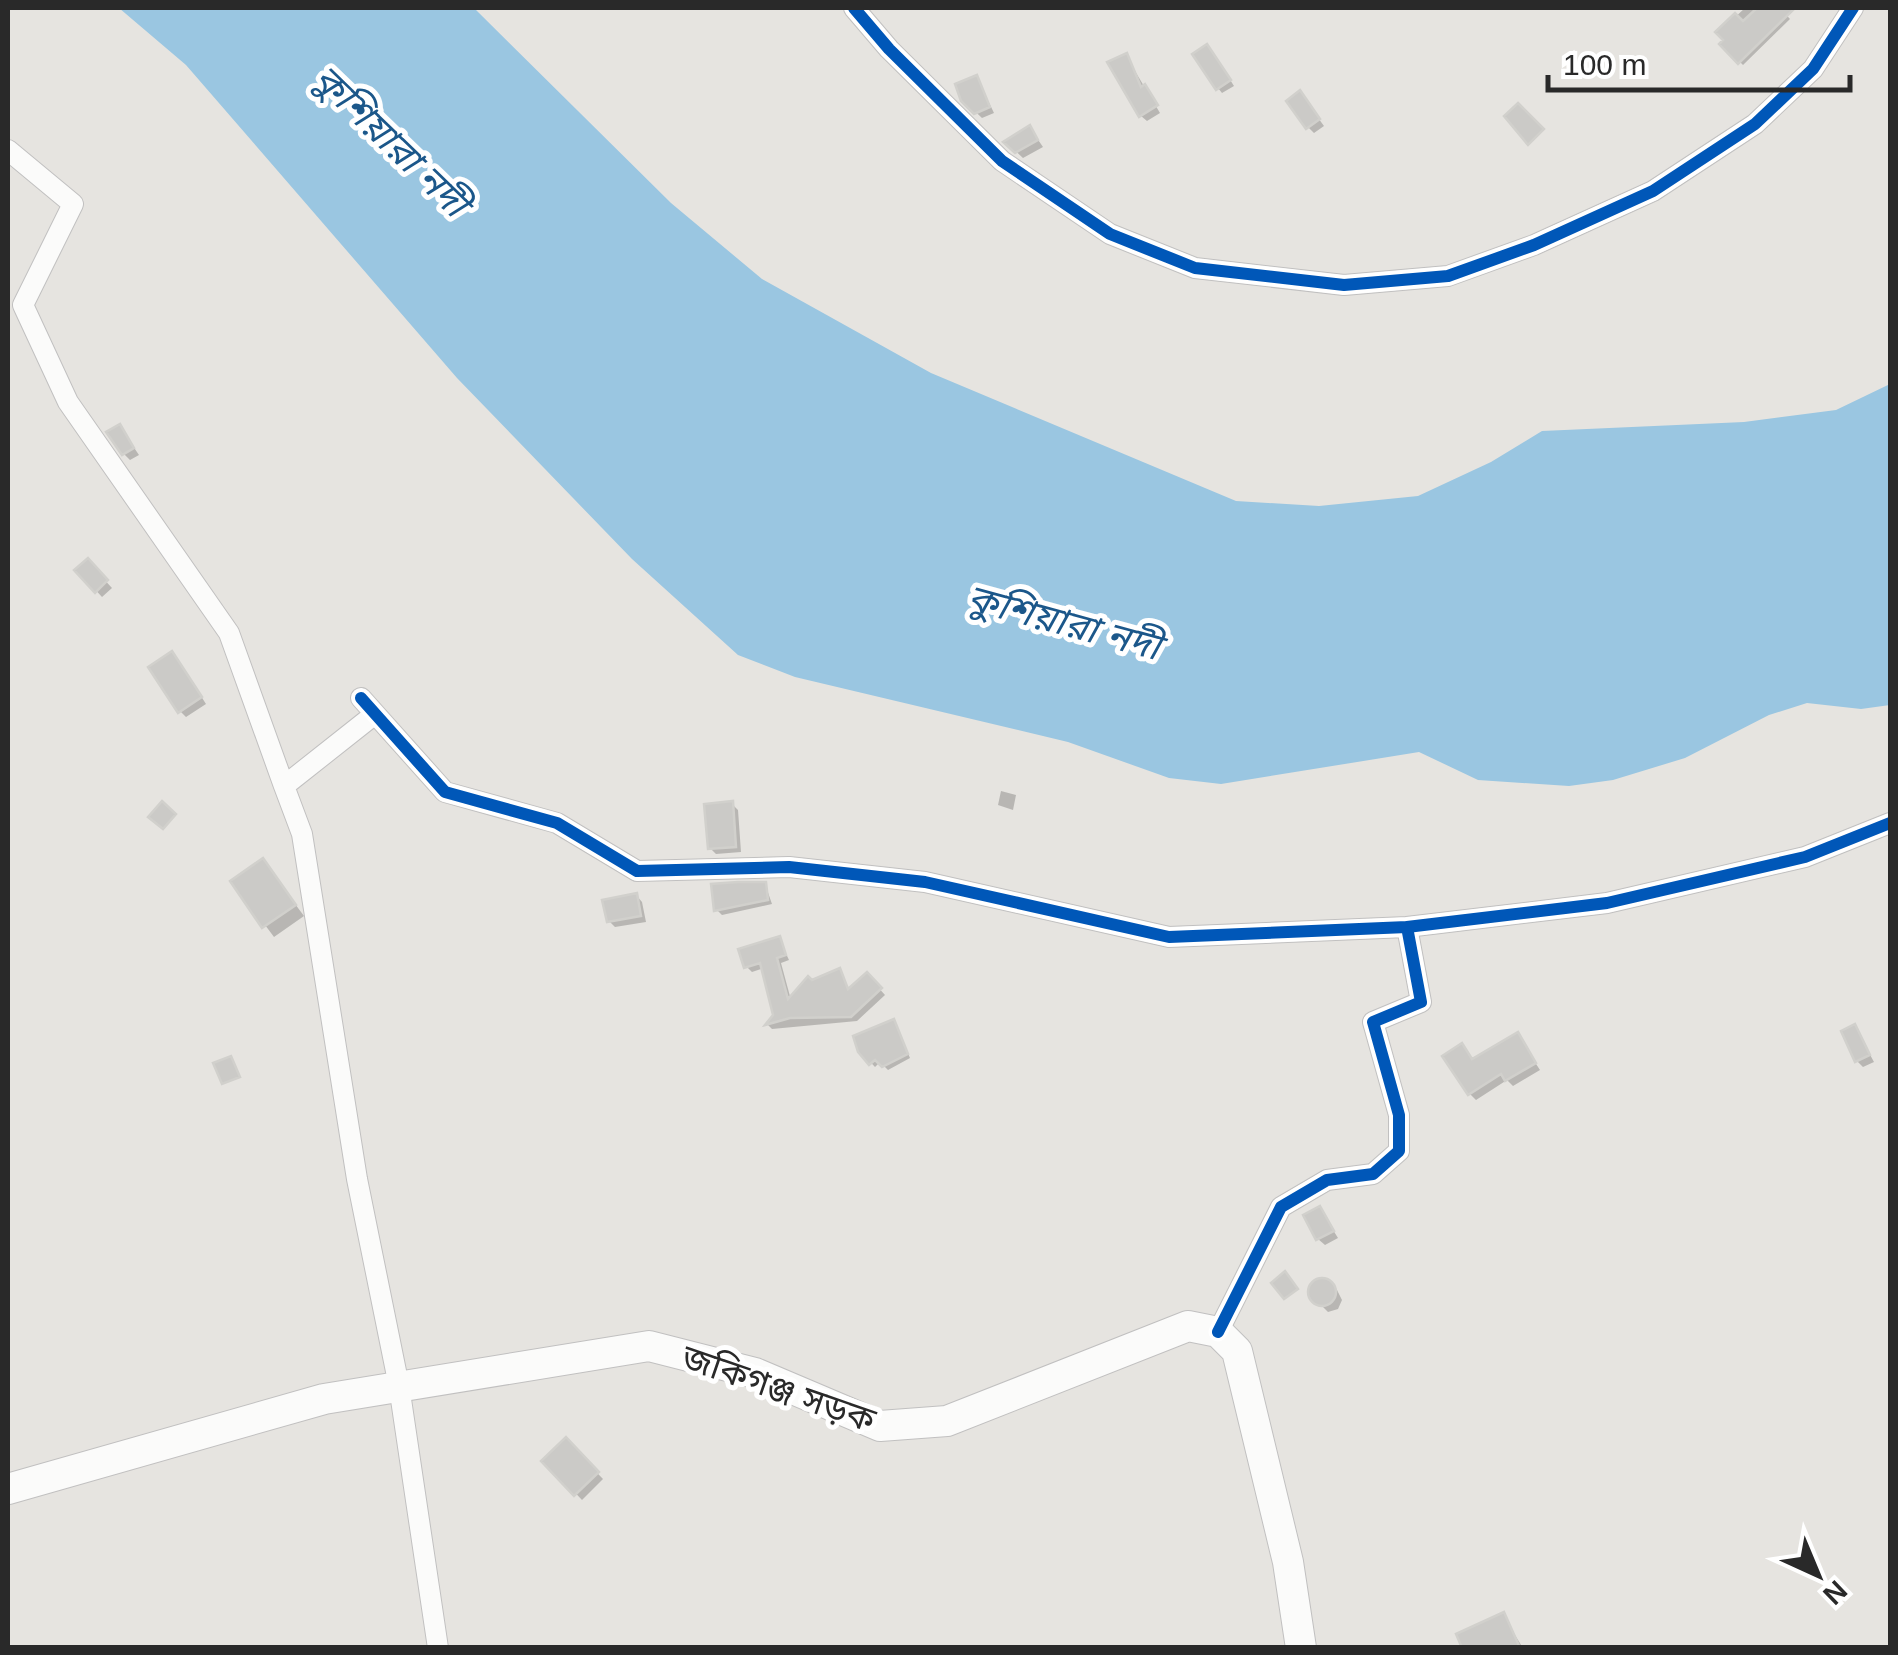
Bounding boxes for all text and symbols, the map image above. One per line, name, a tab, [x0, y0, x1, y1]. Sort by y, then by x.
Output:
scale bar	[1548, 30, 1850, 92]
text: 100 m	[1563, 48, 1646, 81]
water label: কুশিয়ারা নদী	[305, 56, 482, 230]
water label: কুশিয়ারা নদী	[963, 575, 1172, 671]
street label: জকিগঞ্জ সড়ক	[676, 1336, 881, 1440]
north arrow	[1768, 1525, 1868, 1625]
text: N	[1817, 1574, 1853, 1611]

